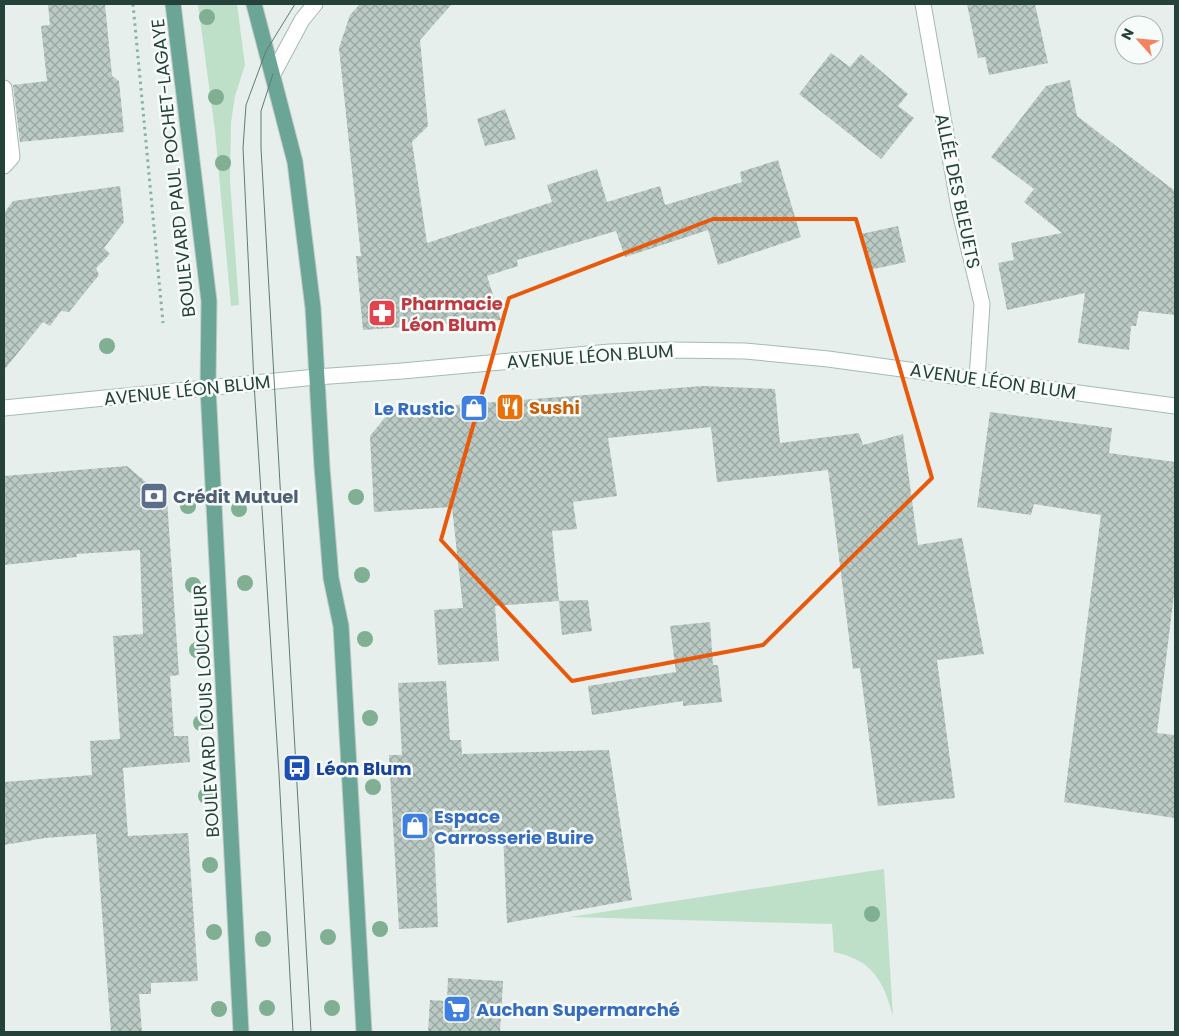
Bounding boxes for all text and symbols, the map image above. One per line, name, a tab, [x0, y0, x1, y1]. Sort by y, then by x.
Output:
north arrow	[1114, 15, 1164, 65]
street label: BOULEVARD PAUL POCHET-LAGAYE	[145, 18, 201, 318]
text: N	[1116, 25, 1139, 43]
street label: ALLÉE DES BLEUETS	[929, 111, 987, 271]
place label: Pharmacie Léon Blum	[401, 291, 503, 337]
pharmacy icon: Pharmacie Léon Blum	[367, 298, 397, 328]
street label: AVENUE LÉON BLUM	[506, 338, 674, 374]
street label: AVENUE LÉON BLUM	[908, 357, 1078, 405]
street label: AVENUE LÉON BLUM	[102, 369, 272, 411]
restaurant icon: Sushi	[495, 392, 525, 422]
shop icon: Le Rustic	[459, 393, 489, 423]
place label: Sushi	[529, 395, 580, 420]
place label: Le Rustic	[374, 396, 455, 421]
bank icon: Crédit Mutuel	[139, 481, 169, 511]
place label: Crédit Mutuel	[173, 484, 299, 509]
street label: BOULEVARD LOUIS LOUCHEUR	[187, 584, 225, 838]
bus stop icon: Léon Blum	[282, 753, 312, 783]
place label: Léon Blum	[316, 756, 411, 781]
place label: Espace Carrosserie Buire	[434, 804, 594, 850]
shop icon: Espace Carrosserie Buire	[400, 811, 430, 841]
supermarket icon: Auchan Supermarché	[442, 994, 472, 1024]
place label: Auchan Supermarché	[476, 997, 680, 1022]

